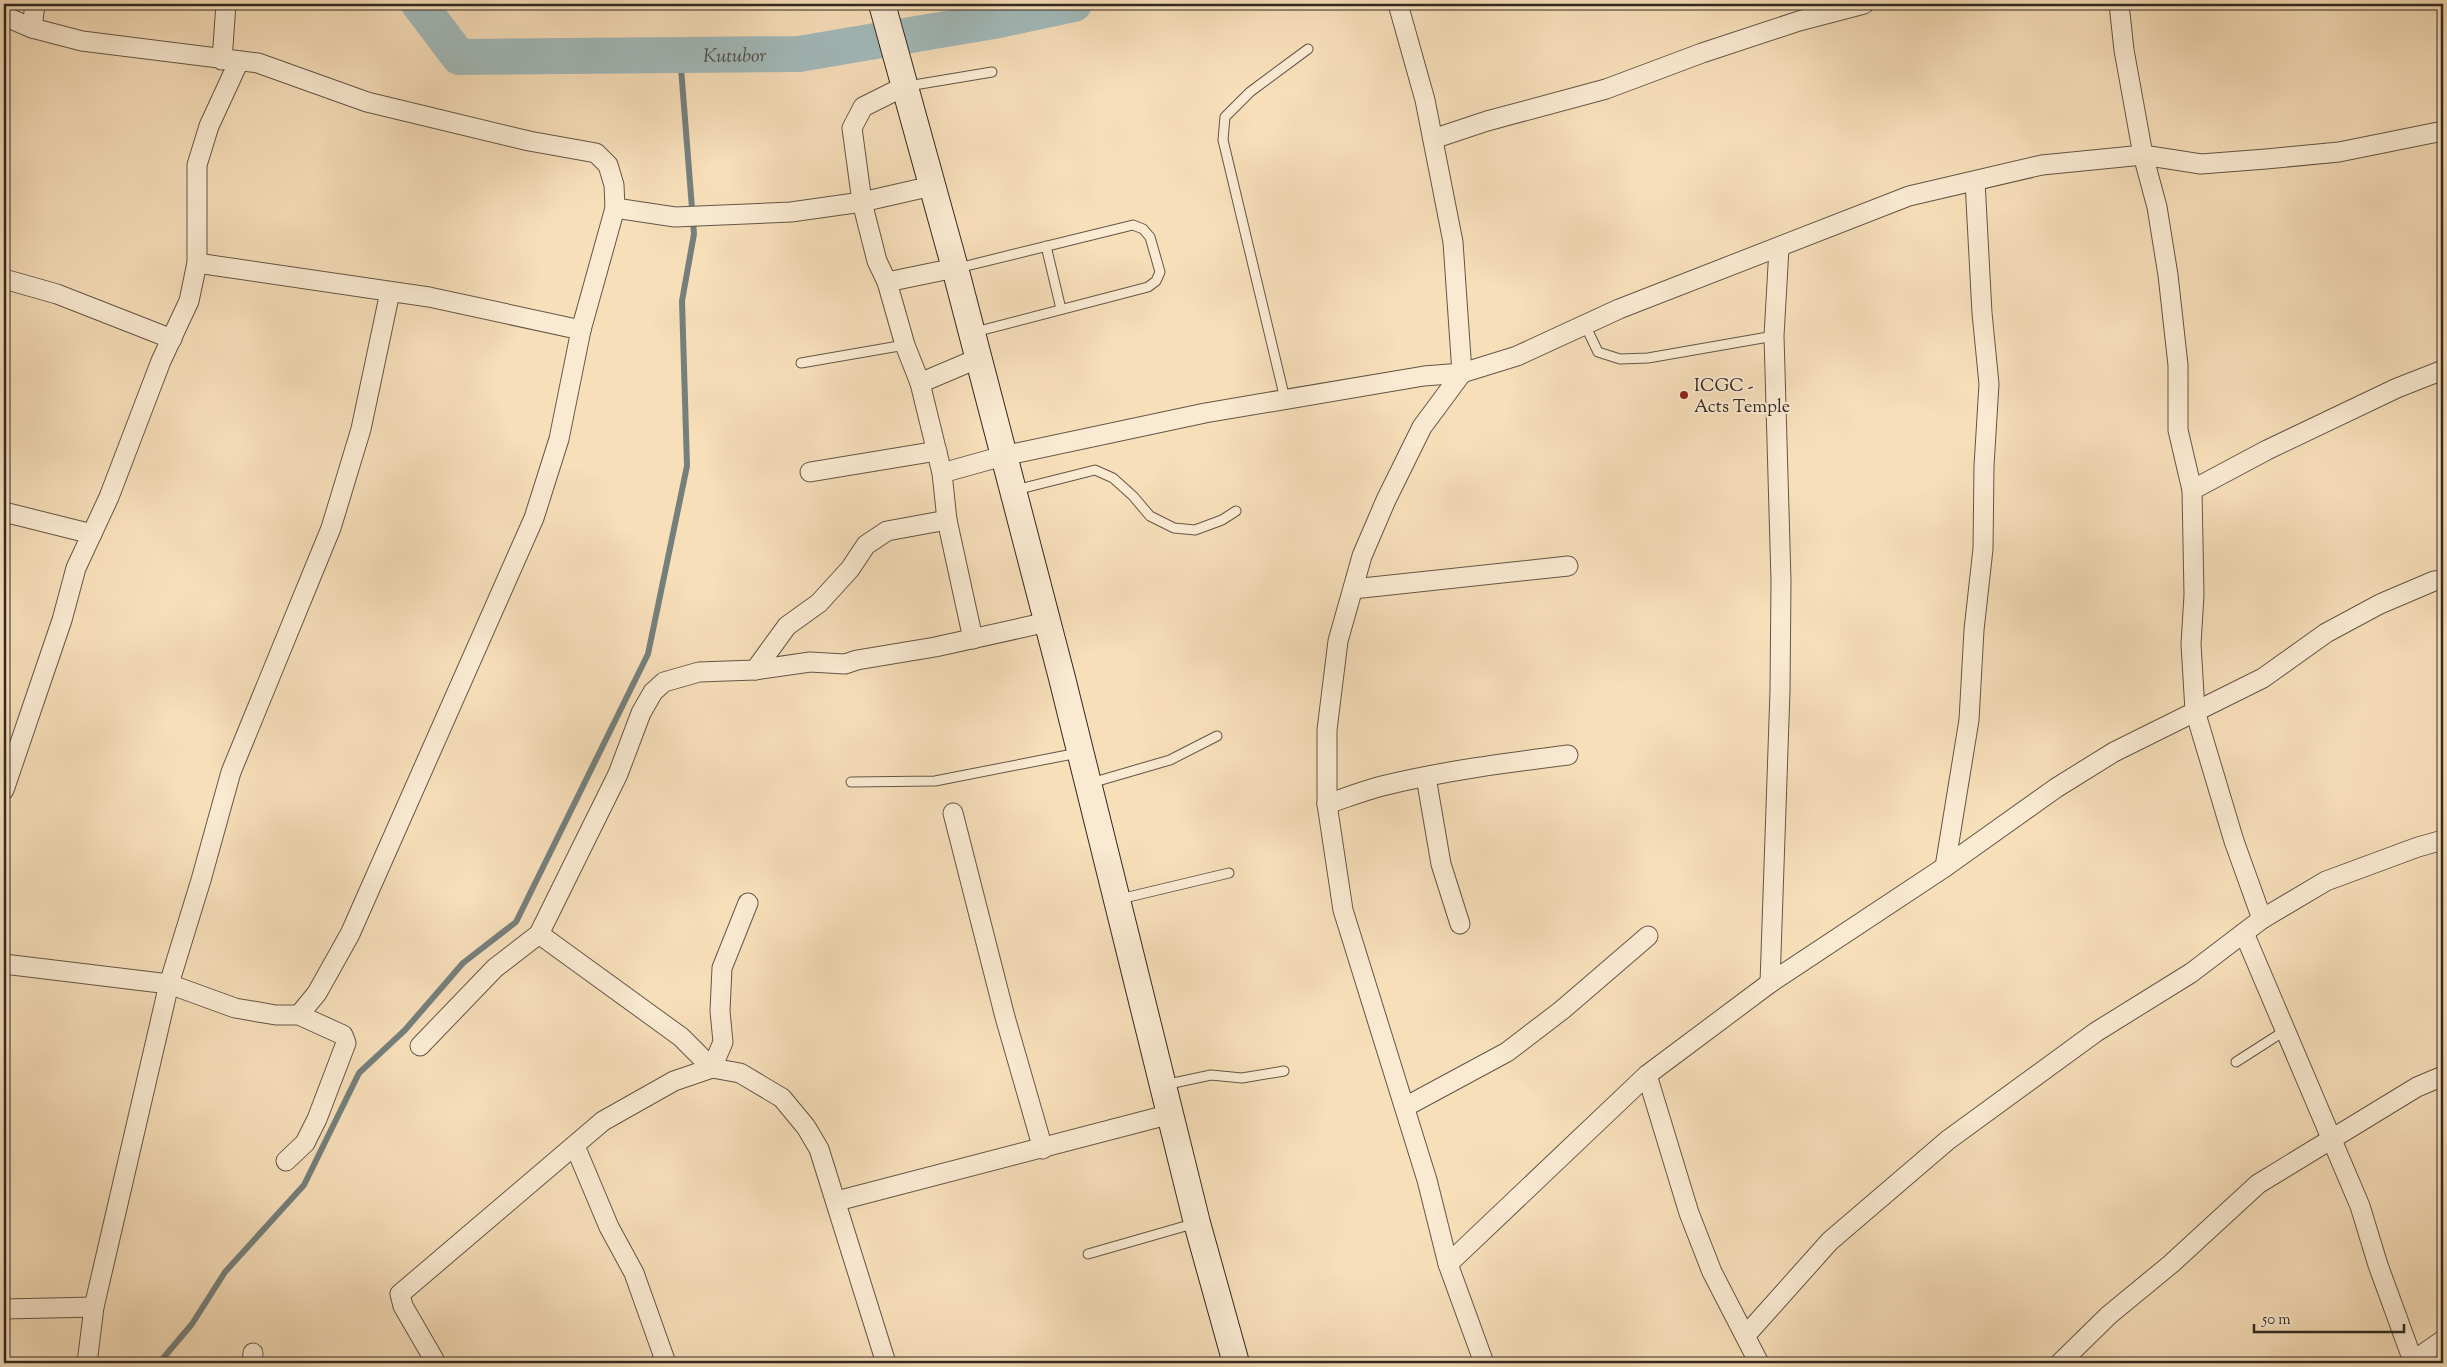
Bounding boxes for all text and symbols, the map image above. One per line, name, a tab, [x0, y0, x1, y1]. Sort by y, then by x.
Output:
water label: Kutubor	[703, 43, 767, 71]
place label: ICGC - Acts Temple	[1694, 374, 1790, 421]
marker: ICGC - Acts Temple	[1678, 389, 1690, 401]
scale bar	[2254, 1302, 2404, 1334]
text: 50 m	[2261, 1310, 2291, 1331]

